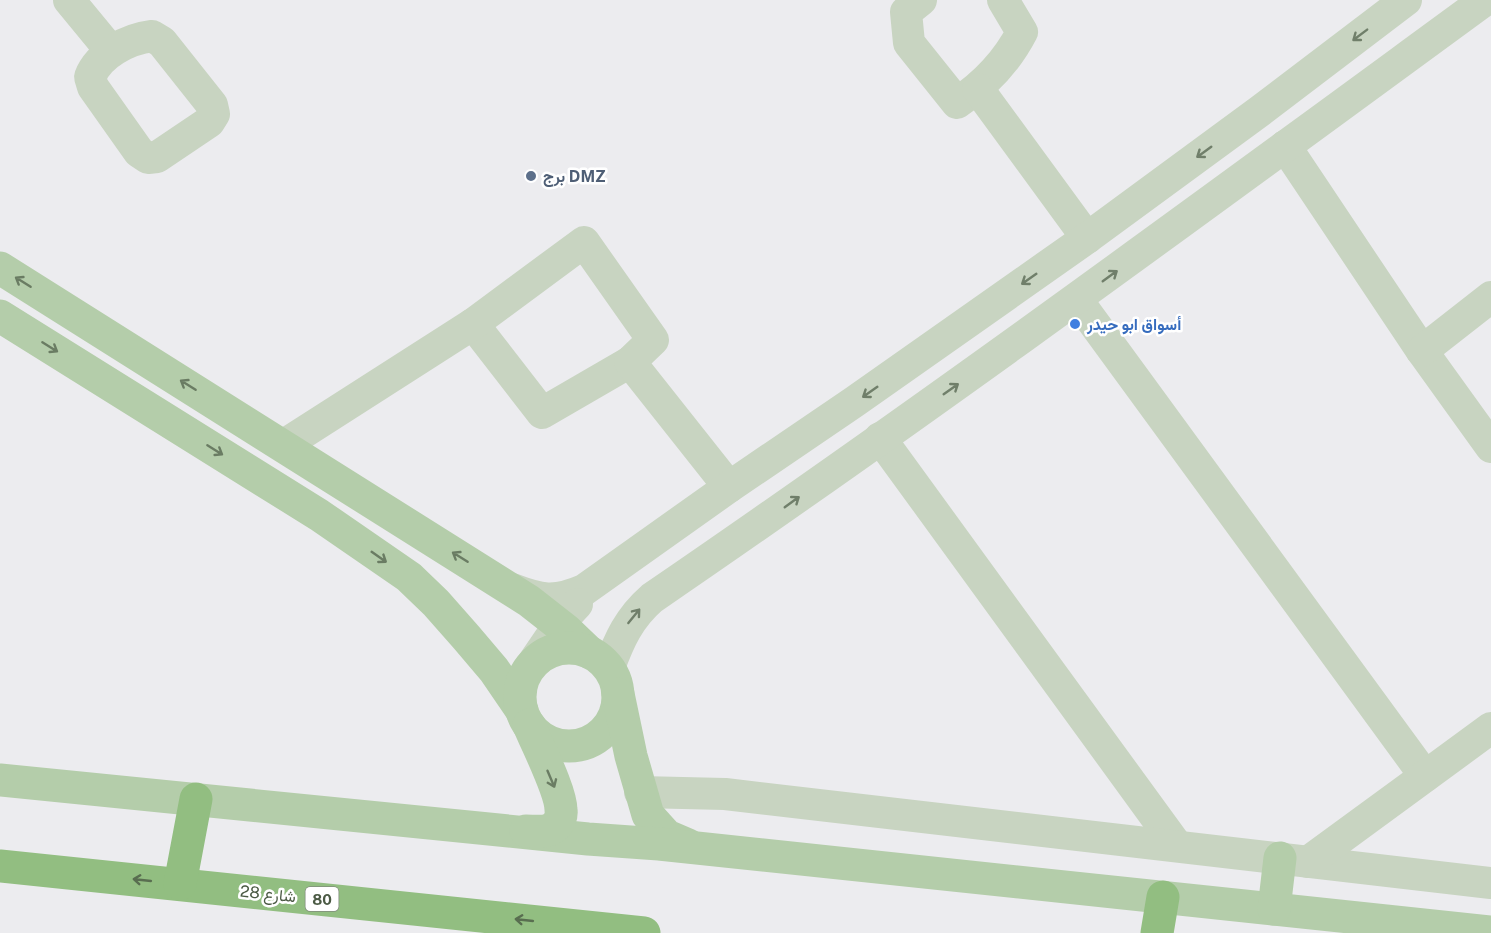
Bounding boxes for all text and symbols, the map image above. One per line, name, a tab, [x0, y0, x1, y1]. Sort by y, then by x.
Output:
one-way arrow	[1352, 29, 1368, 42]
one-way arrow	[1196, 146, 1212, 159]
place label: برج DMZ	[543, 167, 606, 187]
marker: برج DMZ	[524, 169, 538, 183]
one-way arrow	[1101, 270, 1117, 282]
one-way arrow	[1021, 273, 1037, 285]
one-way arrow	[15, 276, 32, 288]
place label: أسواق ابو حيدر	[1086, 315, 1181, 335]
marker: أسواق ابو حيدر	[1068, 317, 1082, 331]
one-way arrow	[41, 342, 58, 354]
one-way arrow	[180, 379, 197, 391]
one-way arrow	[942, 383, 958, 395]
one-way arrow	[862, 386, 878, 398]
one-way arrow	[206, 445, 223, 457]
one-way arrow	[783, 496, 799, 508]
one-way arrow	[452, 550, 469, 562]
one-way arrow	[370, 551, 386, 563]
one-way arrow	[628, 608, 641, 624]
one-way arrow	[546, 770, 558, 788]
one-way arrow	[132, 875, 152, 886]
street label: شارع 28	[239, 882, 297, 908]
road number: 80	[306, 887, 338, 911]
one-way arrow	[514, 914, 534, 925]

